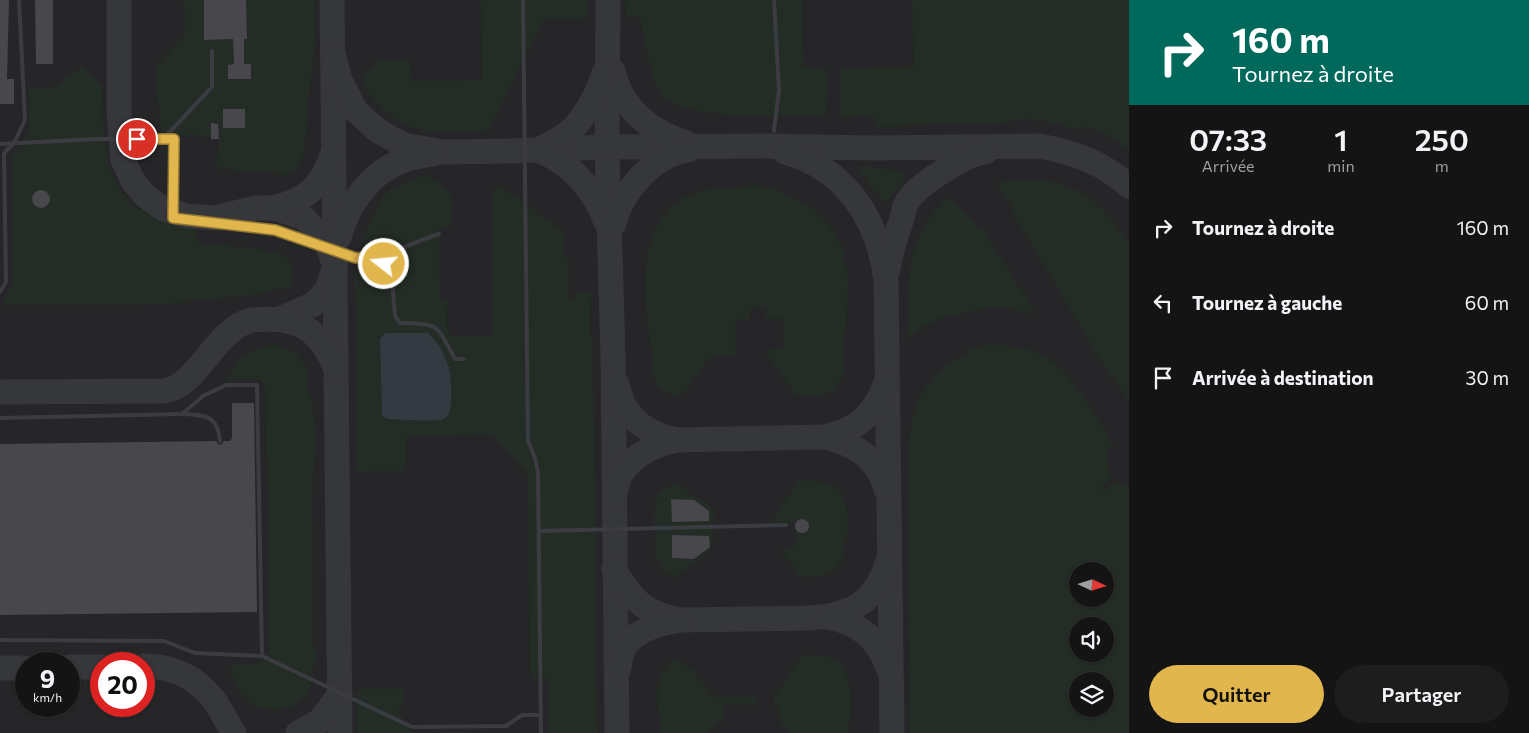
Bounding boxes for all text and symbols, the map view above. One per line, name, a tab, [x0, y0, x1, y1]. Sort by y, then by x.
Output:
text: 160 m	[1232, 17, 1330, 60]
icon: right	[1149, 20, 1214, 85]
text: Tournez à droite	[1232, 60, 1394, 87]
pin	[116, 118, 158, 160]
text: 07:33	[1189, 120, 1267, 157]
text: 1	[1334, 120, 1348, 157]
text: 250	[1415, 120, 1469, 157]
icon: arrive	[123, 125, 151, 153]
text: Arrivée	[1202, 156, 1255, 175]
text: min	[1327, 156, 1355, 175]
text: m	[1435, 156, 1449, 175]
icon: right	[1149, 214, 1177, 242]
text: Tournez à droite	[1192, 216, 1334, 239]
text: 160 m	[1457, 216, 1509, 239]
position arrow	[357, 237, 409, 289]
icon: left	[1149, 289, 1177, 317]
text: Tournez à gauche	[1192, 291, 1342, 314]
text: 60 m	[1465, 291, 1509, 314]
icon: arrive	[1149, 364, 1177, 392]
text: Arrivée à destination	[1192, 366, 1374, 389]
text: 30 m	[1466, 366, 1509, 389]
north arrow	[1069, 562, 1114, 608]
map controls	[1069, 562, 1114, 717]
button: sound	[1069, 617, 1114, 662]
speed limit sign: 20	[90, 652, 155, 717]
text: 9	[40, 663, 55, 693]
button: Quitter	[1149, 665, 1324, 723]
button: Partager	[1334, 665, 1509, 723]
button: layers	[1069, 672, 1114, 717]
text: km/h	[33, 690, 62, 704]

